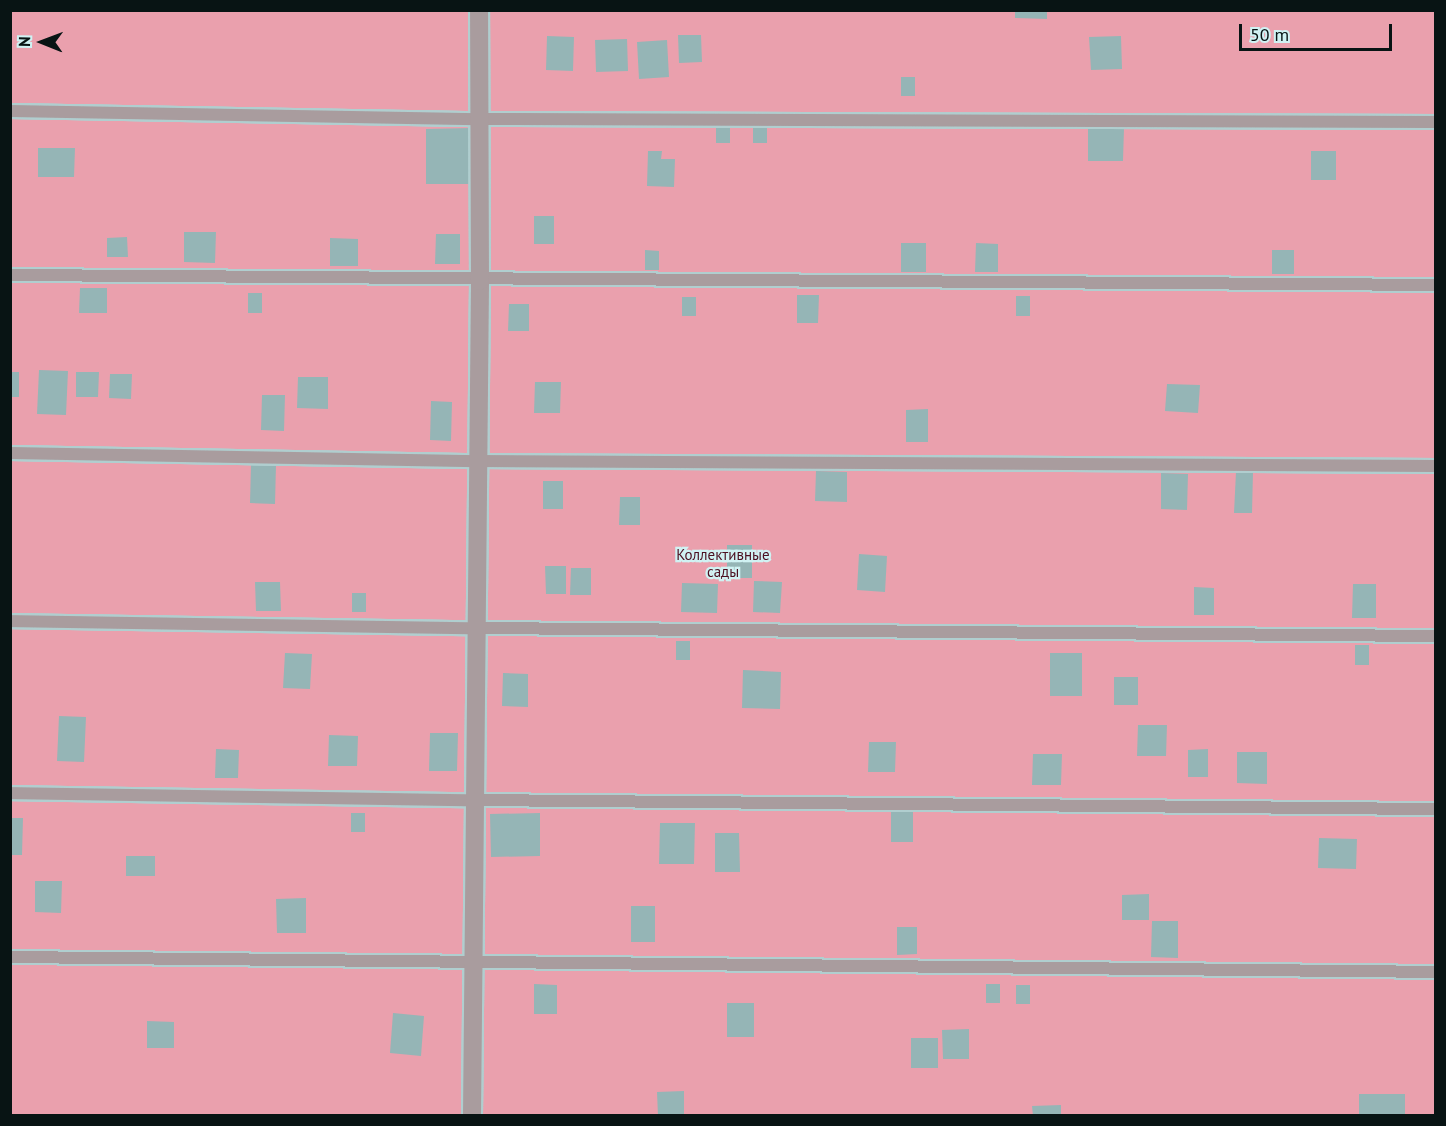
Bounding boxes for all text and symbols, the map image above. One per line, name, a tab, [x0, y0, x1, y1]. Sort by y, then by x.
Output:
north arrow	[12, 12, 72, 72]
scale bar	[1242, 12, 1395, 50]
text: 50 m	[1250, 23, 1289, 46]
text: N	[14, 36, 34, 47]
park label: Коллективные сады	[676, 545, 770, 580]

